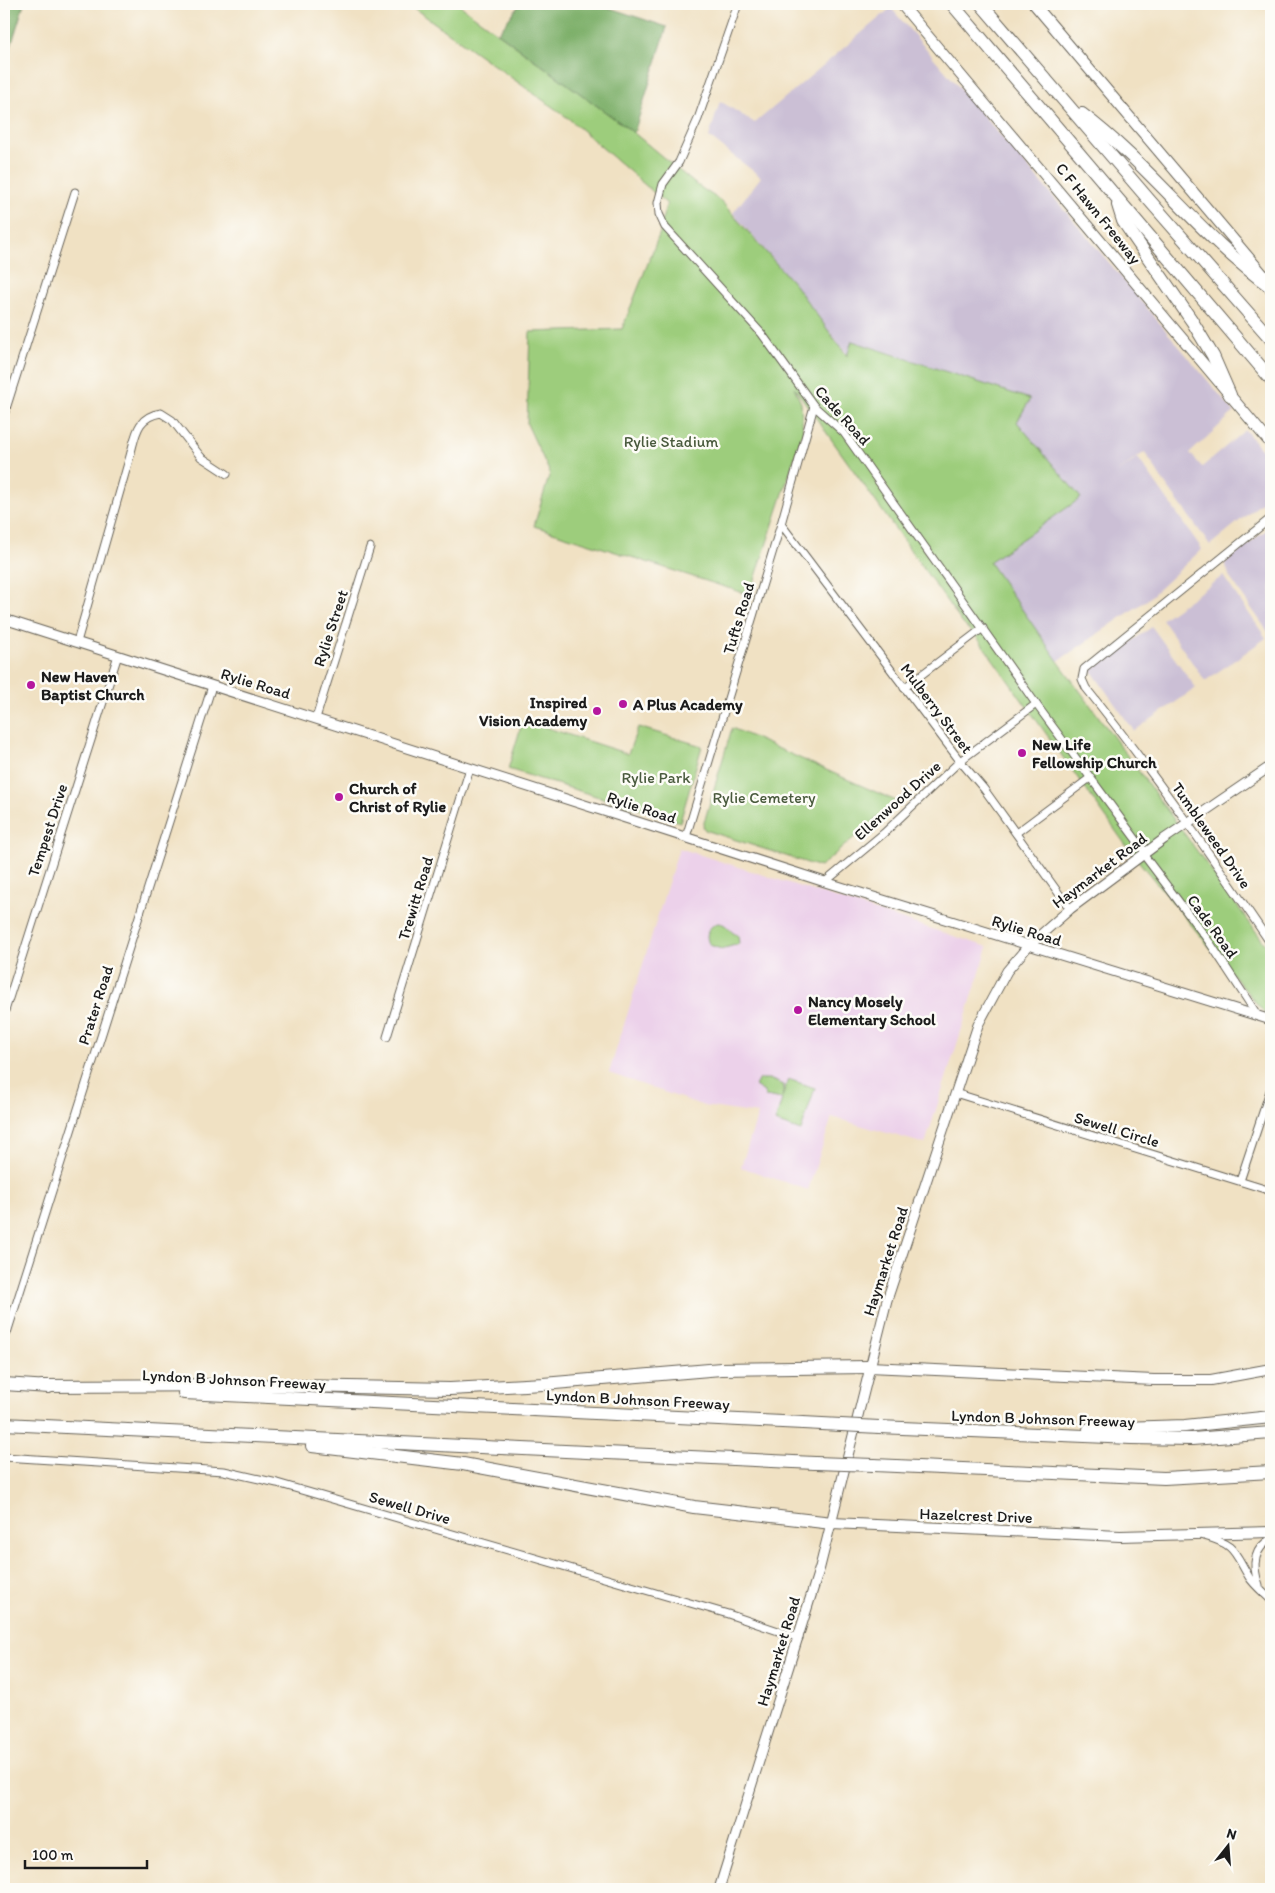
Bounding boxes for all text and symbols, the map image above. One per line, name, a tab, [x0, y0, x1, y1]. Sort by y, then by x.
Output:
street label: C F Hawn Freeway	[1052, 159, 1146, 268]
street label: Cade Road	[811, 382, 875, 449]
park label: Rylie Stadium	[624, 432, 718, 451]
street label: Tufts Road	[719, 580, 759, 656]
street label: Rylie Street	[309, 587, 352, 669]
street label: Mulberry Street	[896, 659, 977, 757]
street label: Rylie Road	[219, 664, 293, 703]
place label: New Haven Baptist Church	[41, 667, 145, 705]
marker: New Haven Baptist Church	[25, 679, 37, 691]
place label: Inspired Vision Academy	[479, 693, 587, 731]
place label: A Plus Academy	[632, 695, 743, 715]
marker: A Plus Academy	[617, 698, 629, 710]
marker: Inspired Vision Academy	[591, 705, 603, 717]
place label: New Life Fellowship Church	[1032, 735, 1157, 773]
marker: New Life Fellowship Church	[1016, 747, 1028, 759]
street label: Ellenwood Drive	[850, 757, 945, 844]
park label: Rylie Park	[622, 768, 691, 787]
place label: Church of Christ of Rylie	[349, 779, 446, 817]
street label: Tumbleweed Drive	[1168, 779, 1255, 892]
street label: Tempest Drive	[24, 781, 71, 879]
street label: Rylie Road	[605, 787, 679, 828]
park label: Rylie Cemetery	[712, 788, 816, 807]
marker: Church of Christ of Rylie	[333, 791, 345, 803]
street label: Haymarket Road	[1048, 828, 1151, 912]
street label: Trewitt Road	[394, 854, 437, 942]
street label: Cade Road	[1183, 891, 1242, 962]
street label: Rylie Road	[990, 911, 1064, 950]
street label: Prater Road	[74, 963, 117, 1047]
place label: Nancy Mosely Elementary School	[808, 992, 936, 1030]
marker: Nancy Mosely Elementary School	[792, 1004, 804, 1016]
street label: Sewell Circle	[1072, 1108, 1162, 1151]
street label: Haymarket Road	[859, 1204, 912, 1318]
street label: Lyndon B Johnson Freeway	[142, 1365, 327, 1394]
street label: Lyndon B Johnson Freeway	[546, 1385, 731, 1414]
street label: Lyndon B Johnson Freeway	[951, 1406, 1136, 1431]
street label: Sewell Drive	[367, 1487, 453, 1528]
street label: Hazelcrest Drive	[919, 1504, 1033, 1527]
street label: Haymarket Road	[753, 1594, 804, 1708]
north arrow	[1202, 1820, 1252, 1870]
text: N	[1225, 1825, 1239, 1844]
scale bar	[25, 1838, 148, 1870]
text: 100 m	[32, 1846, 74, 1864]

